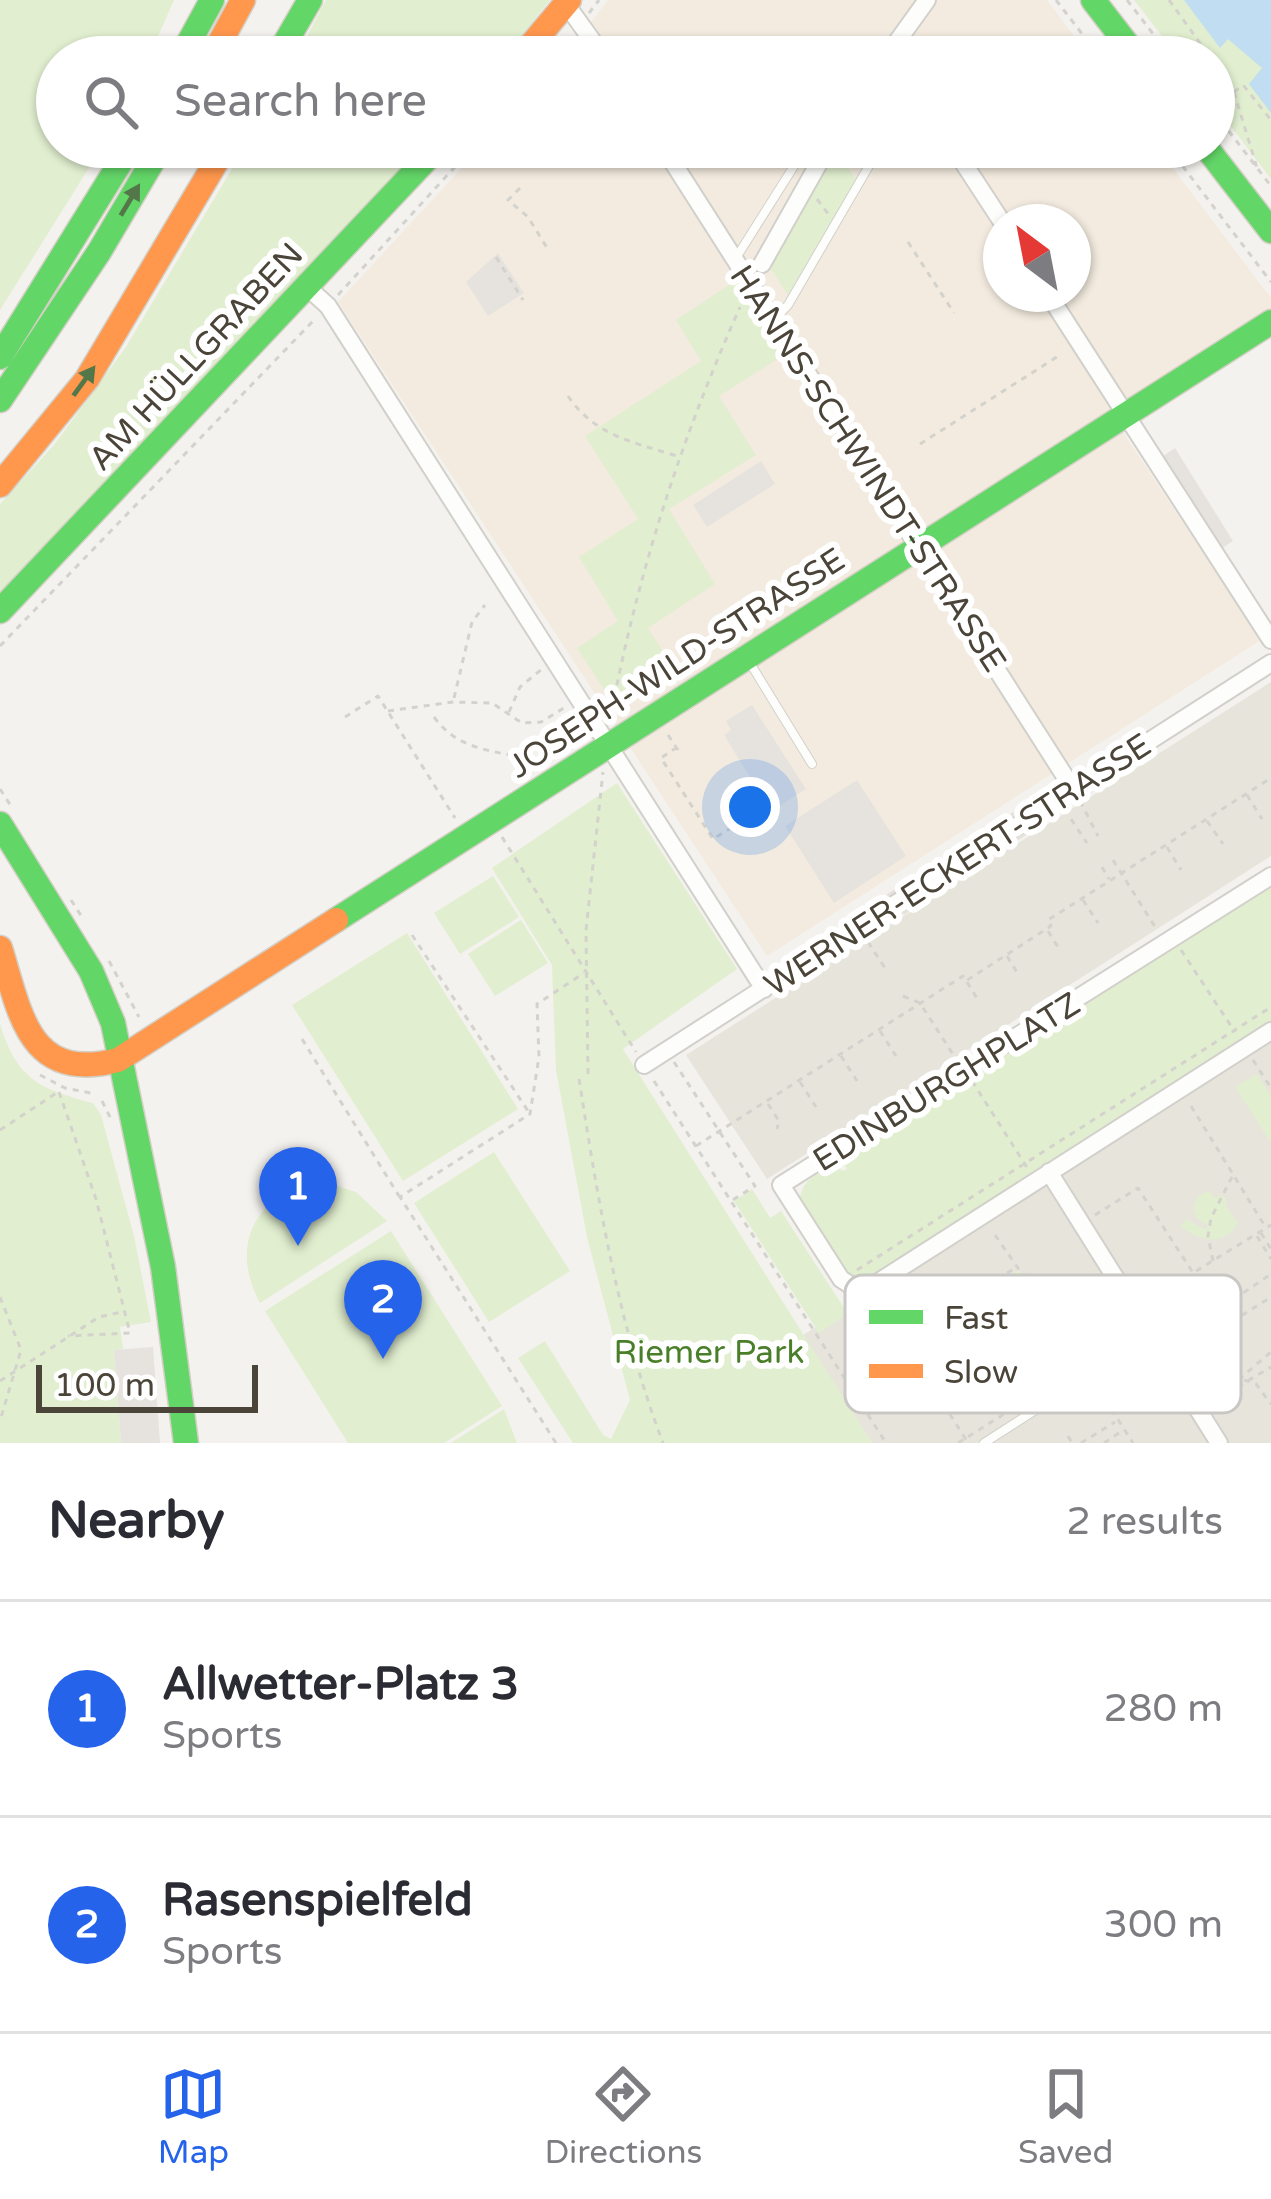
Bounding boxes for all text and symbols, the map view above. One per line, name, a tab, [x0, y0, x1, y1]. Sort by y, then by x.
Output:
search box	[36, 36, 1235, 168]
icon: search	[78, 69, 144, 135]
text: Search here	[174, 75, 427, 129]
one-way arrow	[119, 183, 140, 217]
north arrow	[983, 204, 1091, 312]
street label: AM HÜLLGRABEN	[81, 235, 311, 479]
street label: HANNS-SCHWINDT-STRASSE	[722, 258, 1014, 679]
one-way arrow	[72, 365, 95, 397]
street label: JOSEPH-WILD-STRASSE	[502, 540, 852, 787]
street label: WERNER-ECKERT-STRASSE	[757, 726, 1158, 1005]
your location	[720, 777, 780, 837]
street label: EDINBURGHPLATZ	[806, 984, 1087, 1180]
pin: 1	[259, 1147, 337, 1246]
pin: 2	[344, 1260, 422, 1359]
legend	[845, 1275, 1241, 1413]
text: Fast	[944, 1299, 1008, 1338]
park label: Riemer Park	[613, 1333, 805, 1372]
text: Slow	[944, 1353, 1018, 1392]
scale bar	[36, 1359, 258, 1412]
text: 100 m	[54, 1366, 155, 1405]
text: Nearby	[48, 1490, 225, 1552]
text: 2 results	[1066, 1498, 1223, 1545]
text: Allwetter-Platz 3	[162, 1658, 519, 1712]
text: 1	[75, 1685, 99, 1732]
text: 280 m	[1104, 1685, 1223, 1732]
text: Sports	[162, 1712, 283, 1759]
text: Rasenspielfeld	[162, 1874, 473, 1928]
text: 2	[75, 1901, 99, 1948]
text: 300 m	[1104, 1901, 1223, 1948]
text: Sports	[162, 1928, 283, 1975]
tab: Map	[158, 2061, 229, 2172]
tab: Directions	[545, 2061, 702, 2172]
tab: Saved	[1018, 2061, 1113, 2172]

